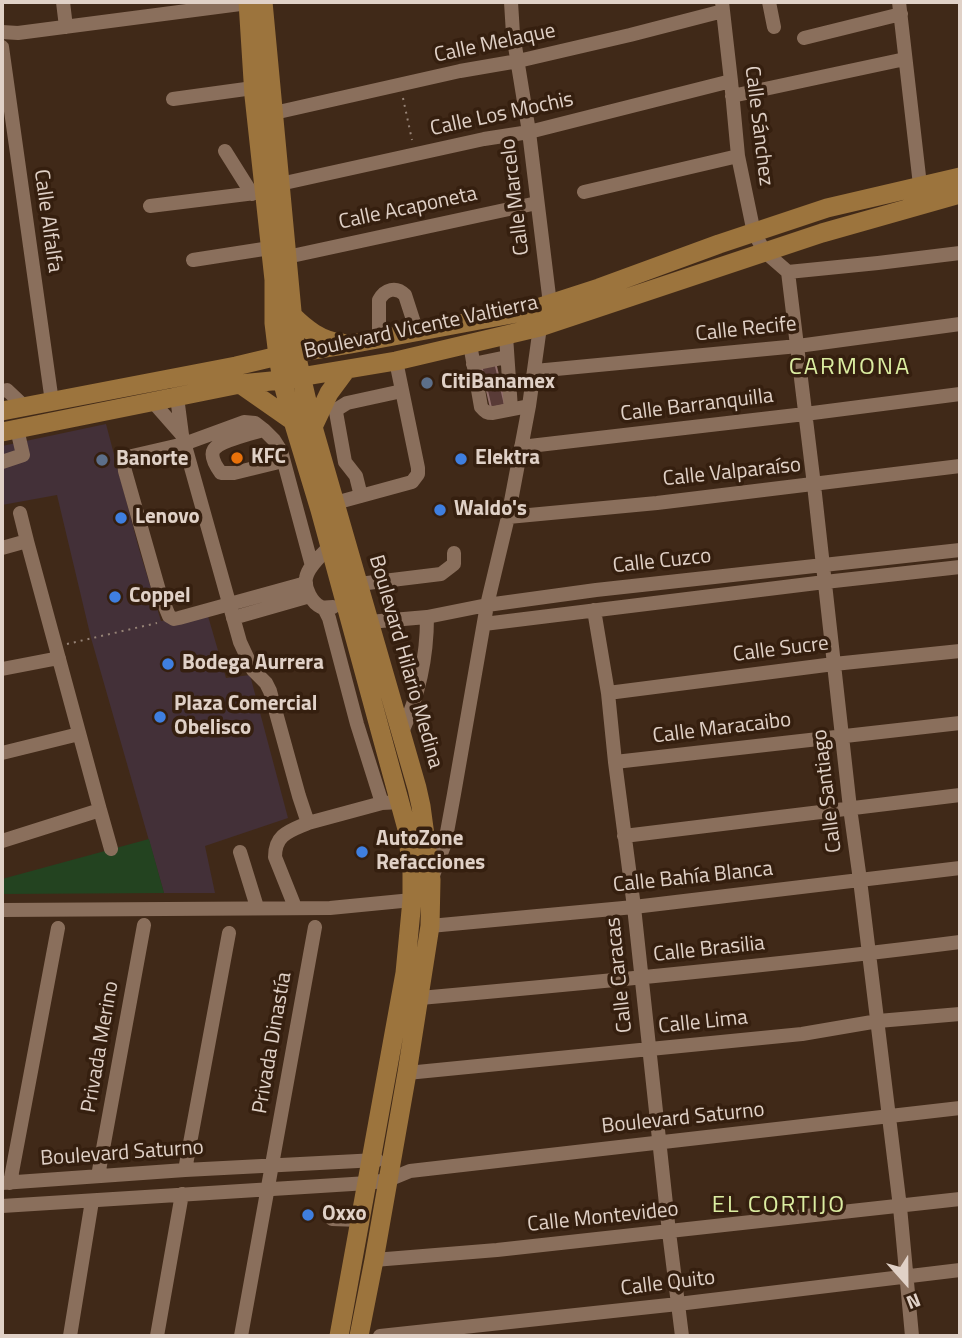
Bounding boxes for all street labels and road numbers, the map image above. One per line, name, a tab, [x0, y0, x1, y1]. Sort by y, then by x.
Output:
street label: Calle Melaque	[432, 19, 558, 69]
street label: Calle Sánchez	[738, 65, 778, 187]
street label: Calle Los Mochis	[428, 88, 576, 142]
street label: Calle Marcelo	[496, 137, 536, 257]
street label: Calle Alfalfa	[27, 168, 67, 274]
street label: Calle Acaponeta	[337, 182, 479, 236]
street label: Boulevard Vicente Valtierra	[302, 291, 540, 365]
street label: Calle Recife	[694, 312, 798, 348]
street label: Calle Barranquilla	[619, 384, 775, 428]
street label: Calle Valparaíso	[662, 453, 802, 493]
street label: Calle Cuzco	[612, 544, 712, 580]
street label: Boulevard Hilario Medina	[362, 552, 448, 772]
street label: Calle Sucre	[732, 632, 830, 668]
street label: Calle Maracaibo	[651, 708, 793, 750]
street label: Calle Santiago	[808, 728, 848, 854]
street label: Calle Bahía Blanca	[612, 857, 774, 899]
street label: Calle Caracas	[601, 916, 639, 1034]
street label: Calle Brasilia	[652, 932, 766, 968]
street label: Privada Dinastía	[248, 970, 298, 1116]
street label: Privada Merino	[77, 979, 125, 1115]
street label: Calle Lima	[657, 1006, 749, 1040]
street label: Boulevard Saturno	[600, 1098, 766, 1140]
street label: Boulevard Saturno	[39, 1136, 205, 1172]
street label: Calle Montevideo	[526, 1198, 680, 1238]
street label: Calle Quito	[619, 1266, 717, 1302]

